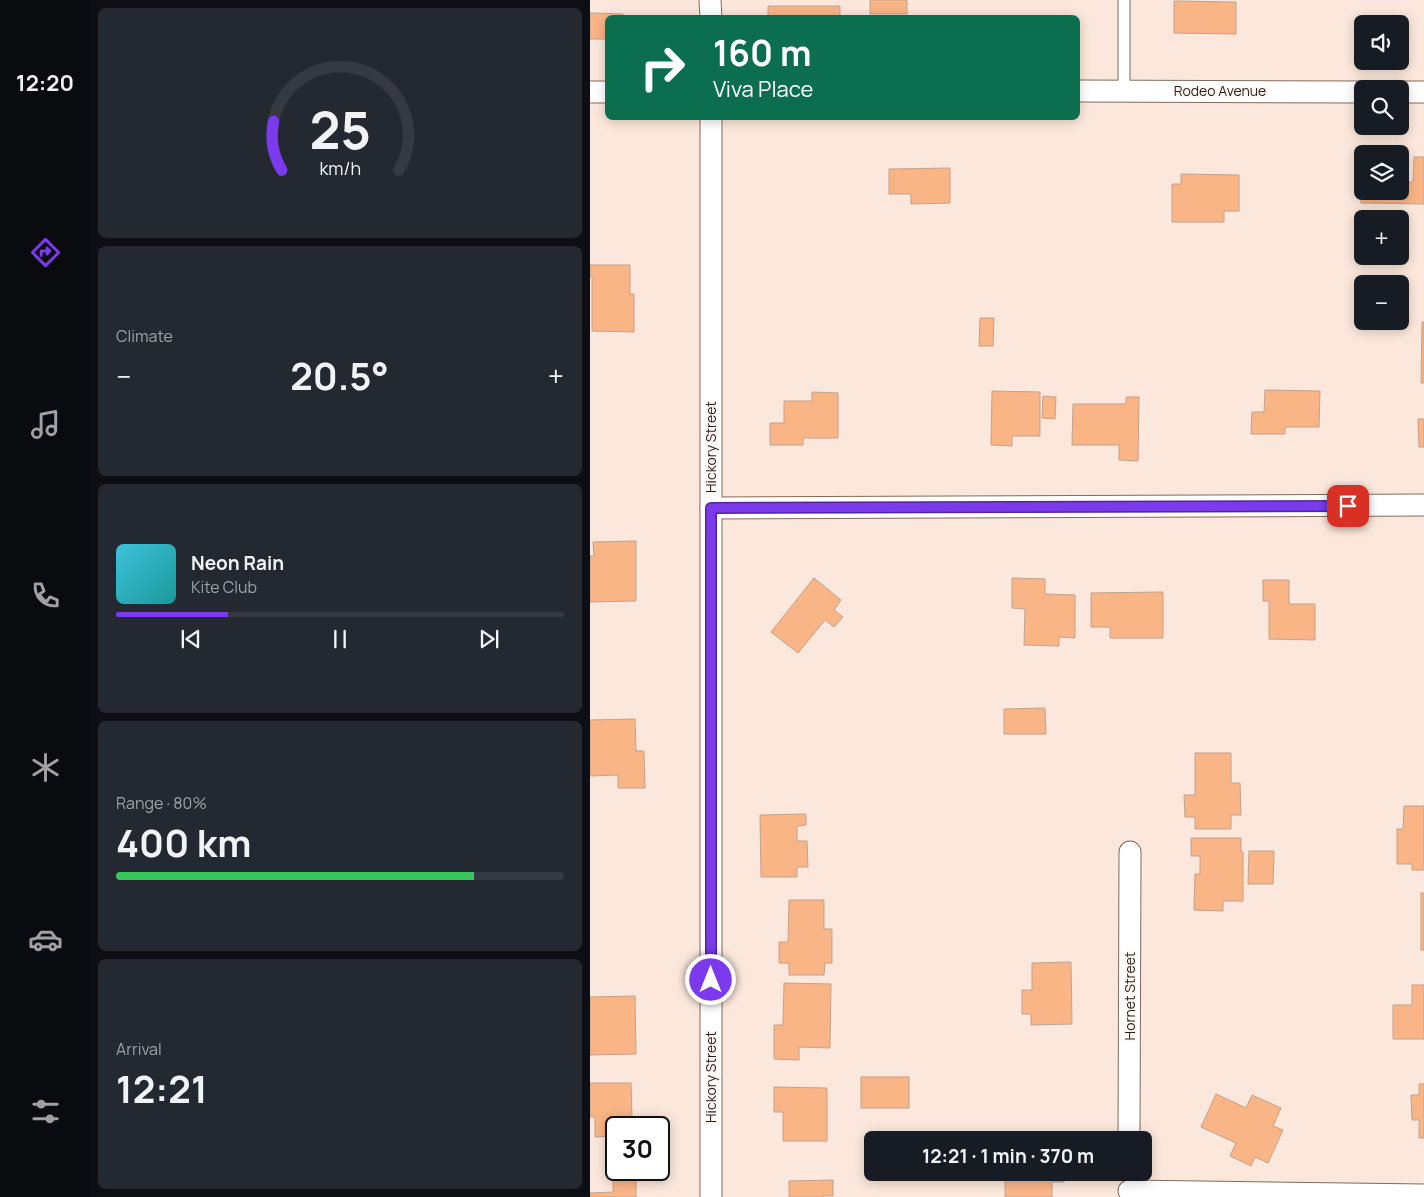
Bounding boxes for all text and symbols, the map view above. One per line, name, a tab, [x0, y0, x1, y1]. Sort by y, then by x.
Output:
map controls	[1354, 15, 1409, 330]
button: sound	[1354, 15, 1409, 70]
text: 160 m	[713, 29, 812, 77]
icon: right	[630, 35, 695, 100]
text: 12:20	[16, 68, 74, 98]
text: Viva Place	[713, 74, 813, 104]
button: search	[1354, 80, 1409, 135]
street label: Rodeo Avenue	[1174, 81, 1266, 100]
text: 25	[309, 94, 371, 165]
button: layers	[1354, 145, 1409, 200]
text: km/h	[319, 156, 361, 180]
button: +	[1354, 210, 1409, 265]
icon: directions	[28, 235, 63, 270]
button: −	[1354, 275, 1409, 330]
text: Climate	[116, 325, 173, 347]
text: 20.5°	[290, 349, 389, 401]
text: −	[116, 357, 131, 395]
text: +	[548, 357, 564, 395]
street label: Hickory Street	[701, 401, 720, 493]
icon: music	[28, 407, 63, 442]
pin	[1327, 485, 1369, 527]
icon: arrive	[1334, 492, 1362, 520]
text: Neon Rain	[191, 550, 284, 576]
text: Kite Club	[191, 576, 257, 598]
icon: phone	[28, 578, 63, 613]
icon: previous	[177, 625, 205, 653]
icon: pause	[326, 625, 354, 653]
icon: next	[475, 625, 503, 653]
icon: climate	[28, 750, 63, 785]
text: Range · 80%	[116, 792, 207, 814]
text: 400 km	[116, 816, 251, 868]
icon: car	[28, 922, 63, 957]
street label: Hornet Street	[1120, 951, 1139, 1040]
position arrow	[684, 953, 736, 1005]
street label: Hickory Street	[701, 1031, 720, 1123]
text: Arrival	[116, 1038, 162, 1060]
text: 12:21	[116, 1062, 208, 1114]
icon: filters	[28, 1094, 63, 1129]
speed limit sign: 30	[605, 1116, 670, 1181]
text: 12:21 · 1 min · 370 m	[922, 1143, 1094, 1169]

